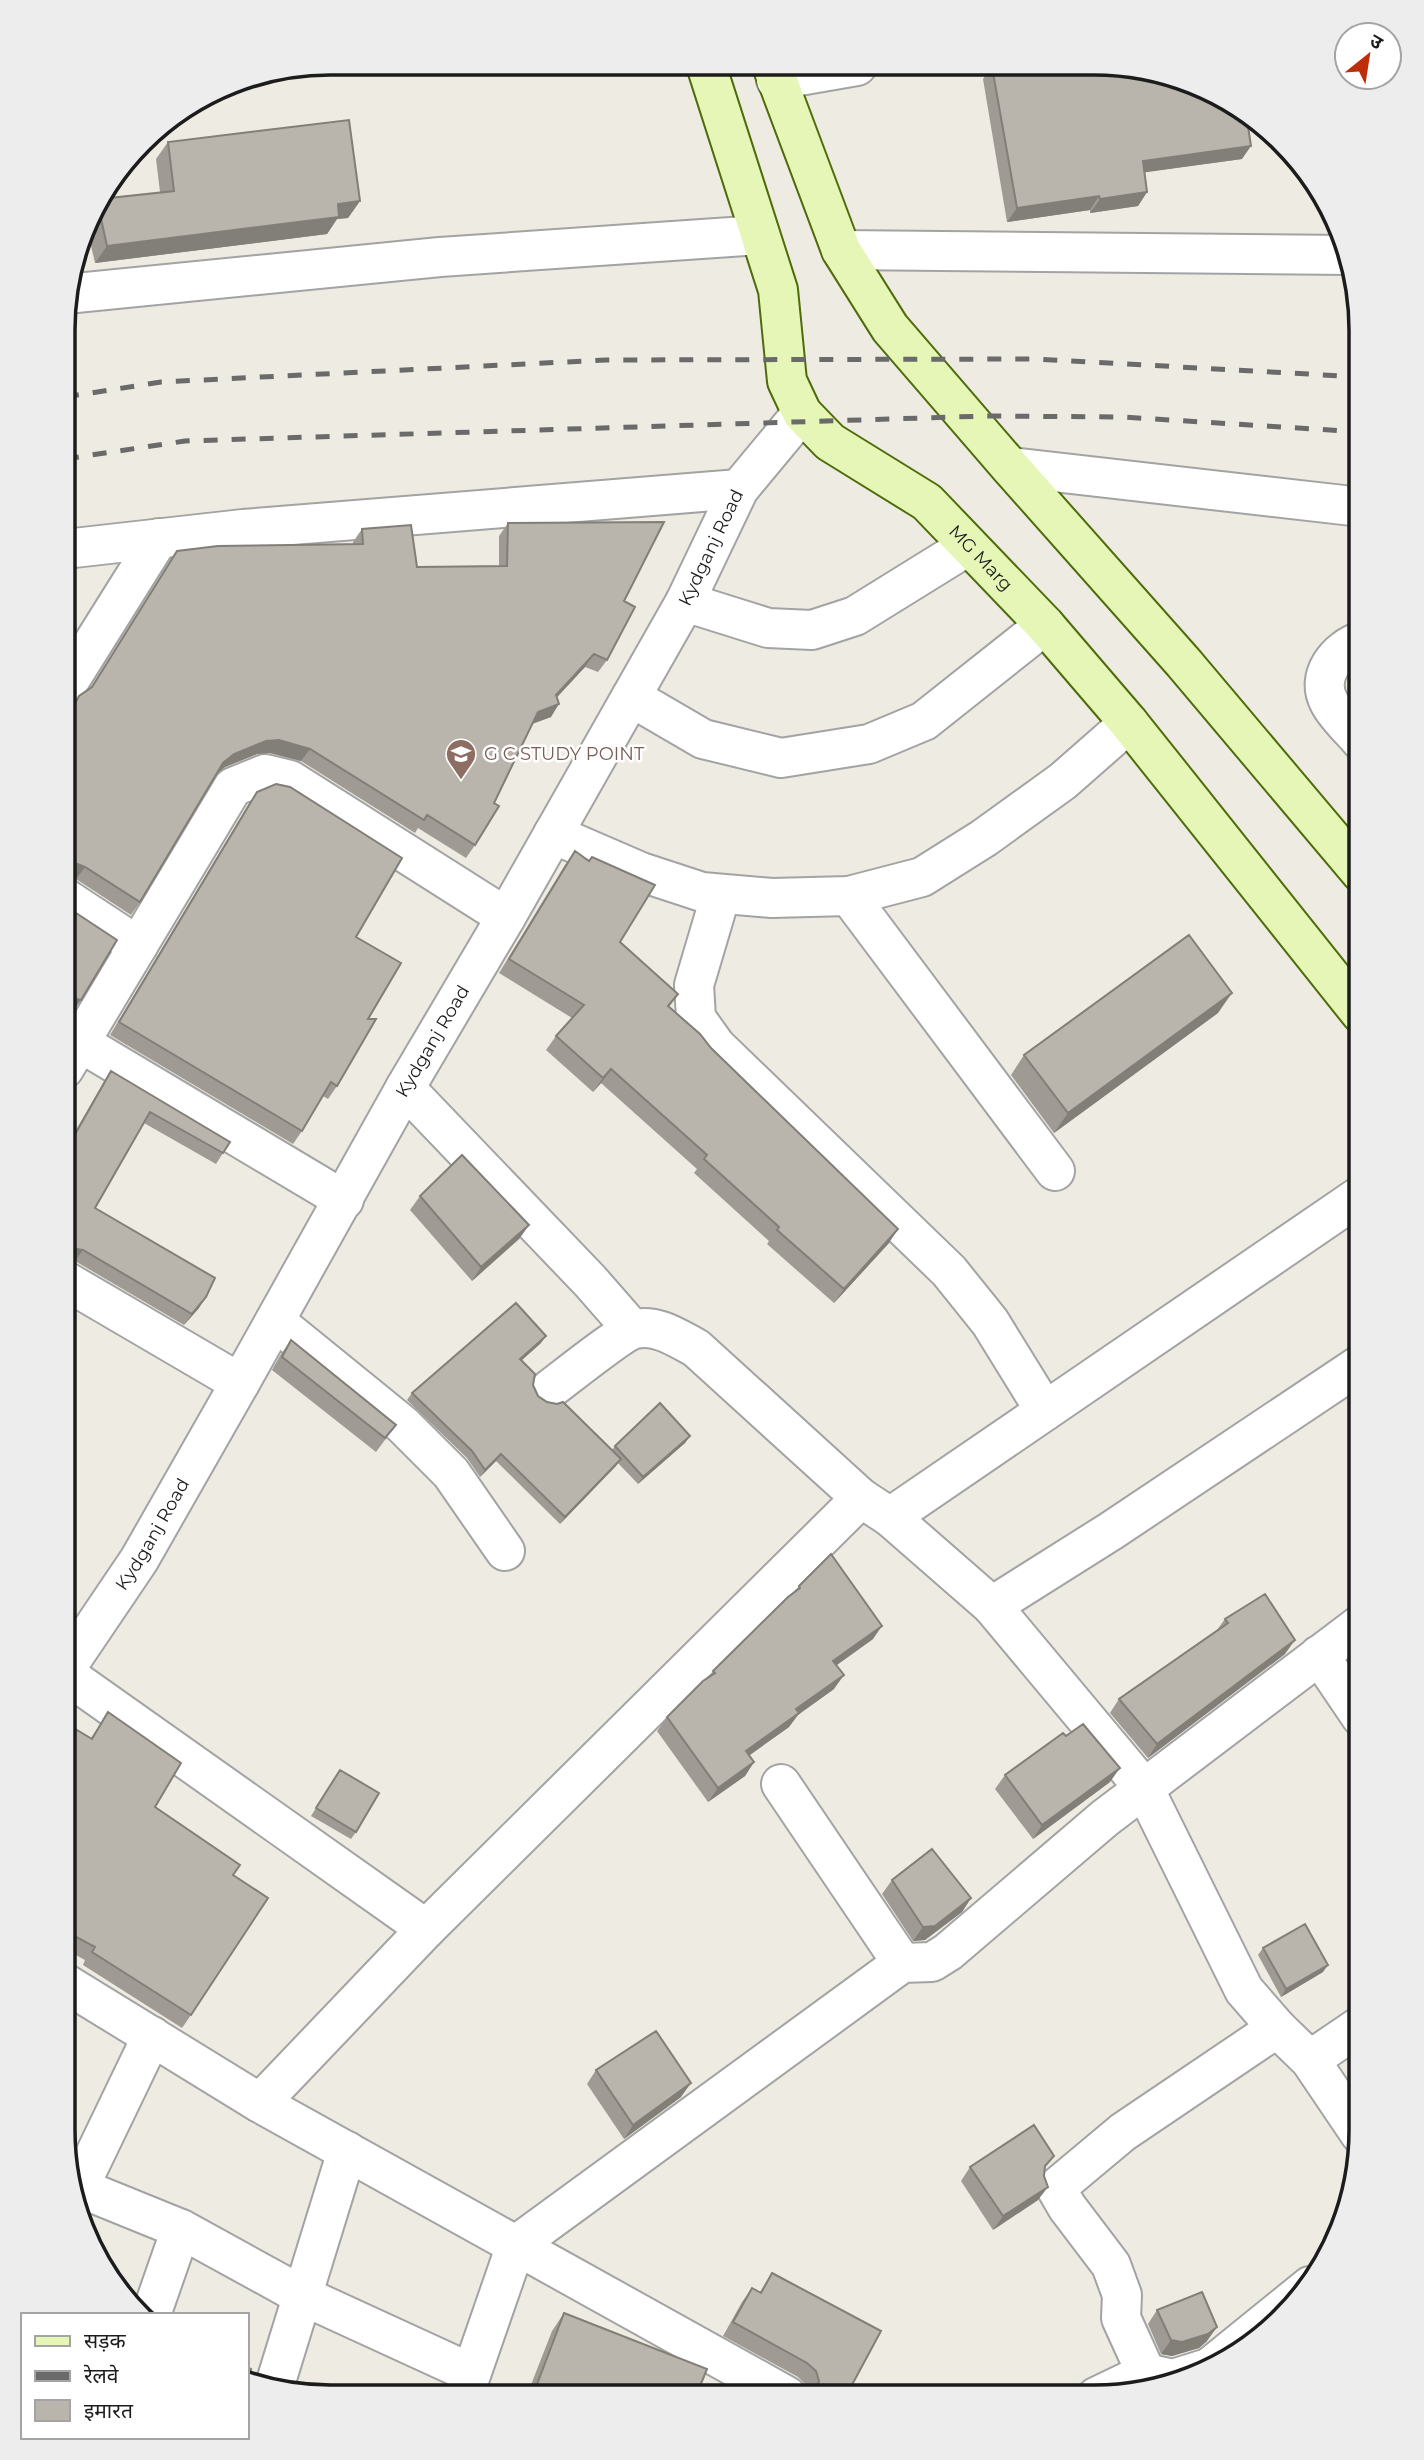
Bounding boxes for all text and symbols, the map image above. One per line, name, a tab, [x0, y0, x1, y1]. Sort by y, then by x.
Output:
north arrow	[1333, 21, 1403, 91]
text: उ	[1366, 29, 1388, 55]
street label: Kydganj Road	[674, 486, 748, 609]
street label: MG Marg	[944, 520, 1017, 596]
school or university icon: G C STUDY POINT	[444, 737, 478, 781]
place label: G C STUDY POINT	[484, 743, 645, 765]
street label: Kydganj Road	[391, 981, 474, 1101]
street label: Kydganj Road	[111, 1474, 194, 1594]
legend	[21, 2313, 248, 2439]
text: सड़क	[84, 2328, 126, 2353]
text: रेलवे	[83, 2363, 119, 2388]
text: इमारत	[84, 2398, 134, 2423]

